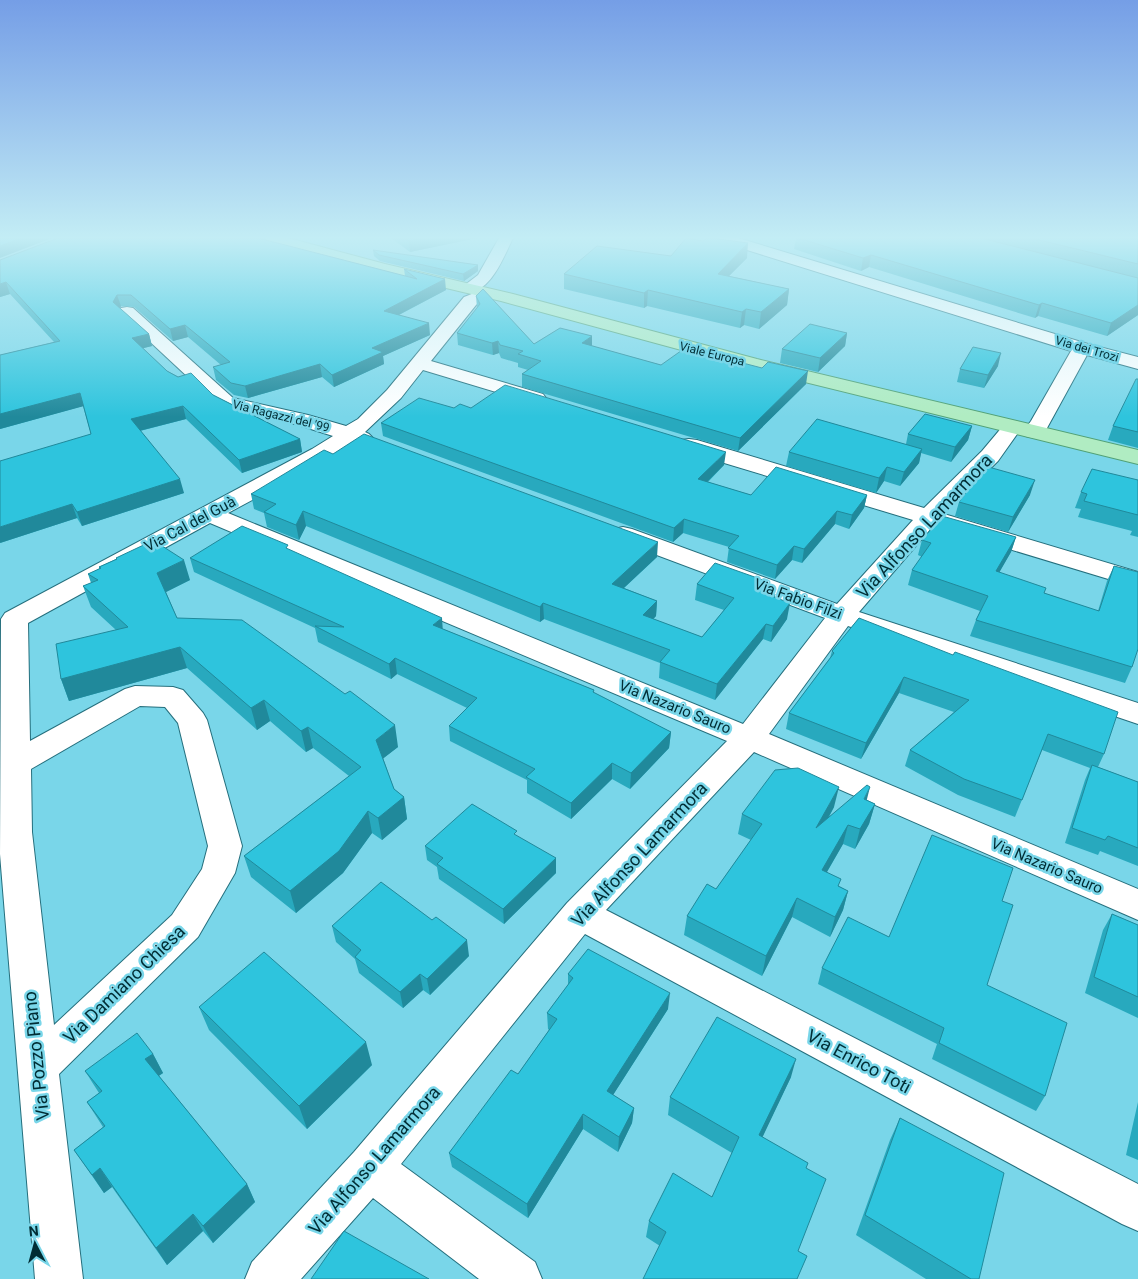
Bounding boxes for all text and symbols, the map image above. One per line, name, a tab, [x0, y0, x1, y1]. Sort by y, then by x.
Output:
street label: Via dei Trozi	[1054, 333, 1120, 365]
street label: Viale Europa	[678, 339, 746, 369]
street label: Via Ragazzi del '99	[231, 397, 331, 435]
street label: Via Alfonso Lamarmora	[852, 450, 996, 602]
street label: Via Cal del Guà	[141, 492, 239, 556]
street label: Via Fabio Filzi	[752, 575, 844, 623]
street label: Via Nazario Sauro	[616, 676, 734, 738]
street label: Via Alfonso Lamarmora	[567, 778, 711, 930]
street label: Via Nazario Sauro	[989, 834, 1105, 898]
street label: Via Damiano Chiesa	[59, 921, 189, 1047]
street label: Via Pozzo Piano	[19, 990, 53, 1122]
street label: Via Enrico Toti	[803, 1025, 915, 1097]
street label: Via Alfonso Lamarmora	[304, 1082, 444, 1238]
north arrow	[10, 1219, 60, 1269]
text: N	[28, 1223, 39, 1240]

